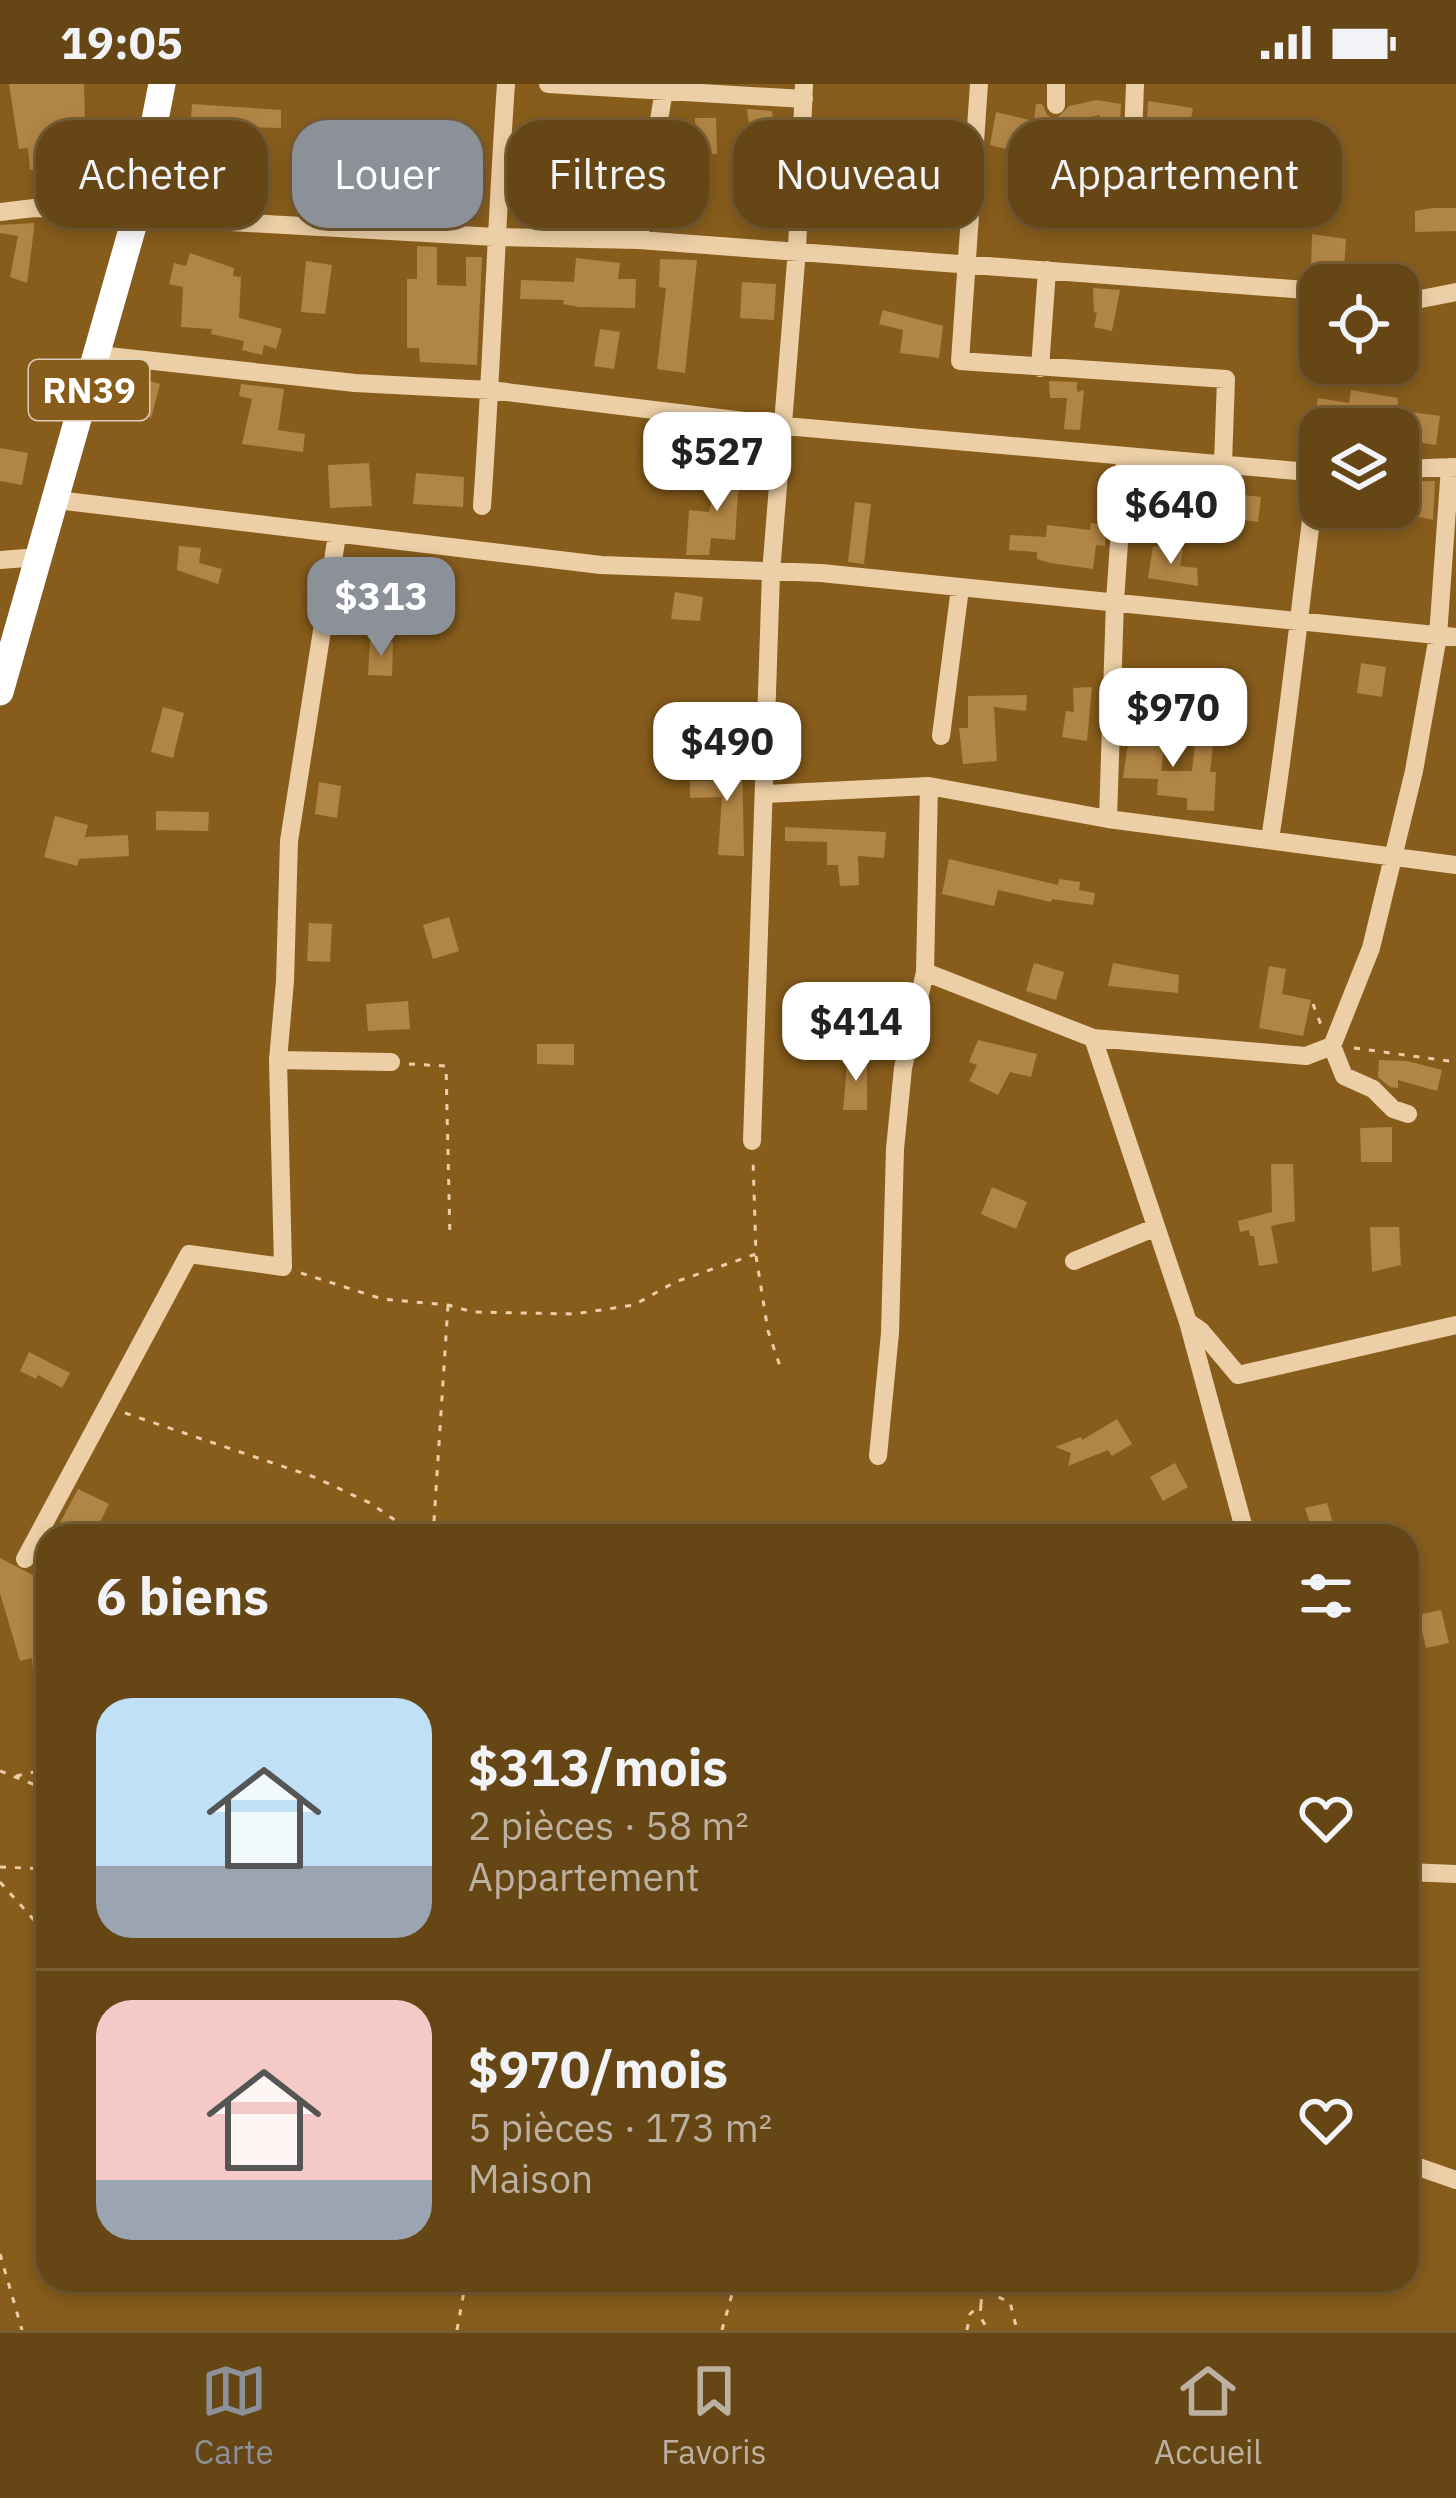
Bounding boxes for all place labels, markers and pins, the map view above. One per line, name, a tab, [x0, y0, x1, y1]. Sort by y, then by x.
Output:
pin: $527	[646, 412, 788, 514]
pin: $640	[1100, 465, 1242, 567]
pin: $313	[310, 557, 452, 659]
pin: $970	[1102, 668, 1244, 770]
pin: $490	[656, 702, 798, 804]
pin: $414	[785, 982, 927, 1084]

